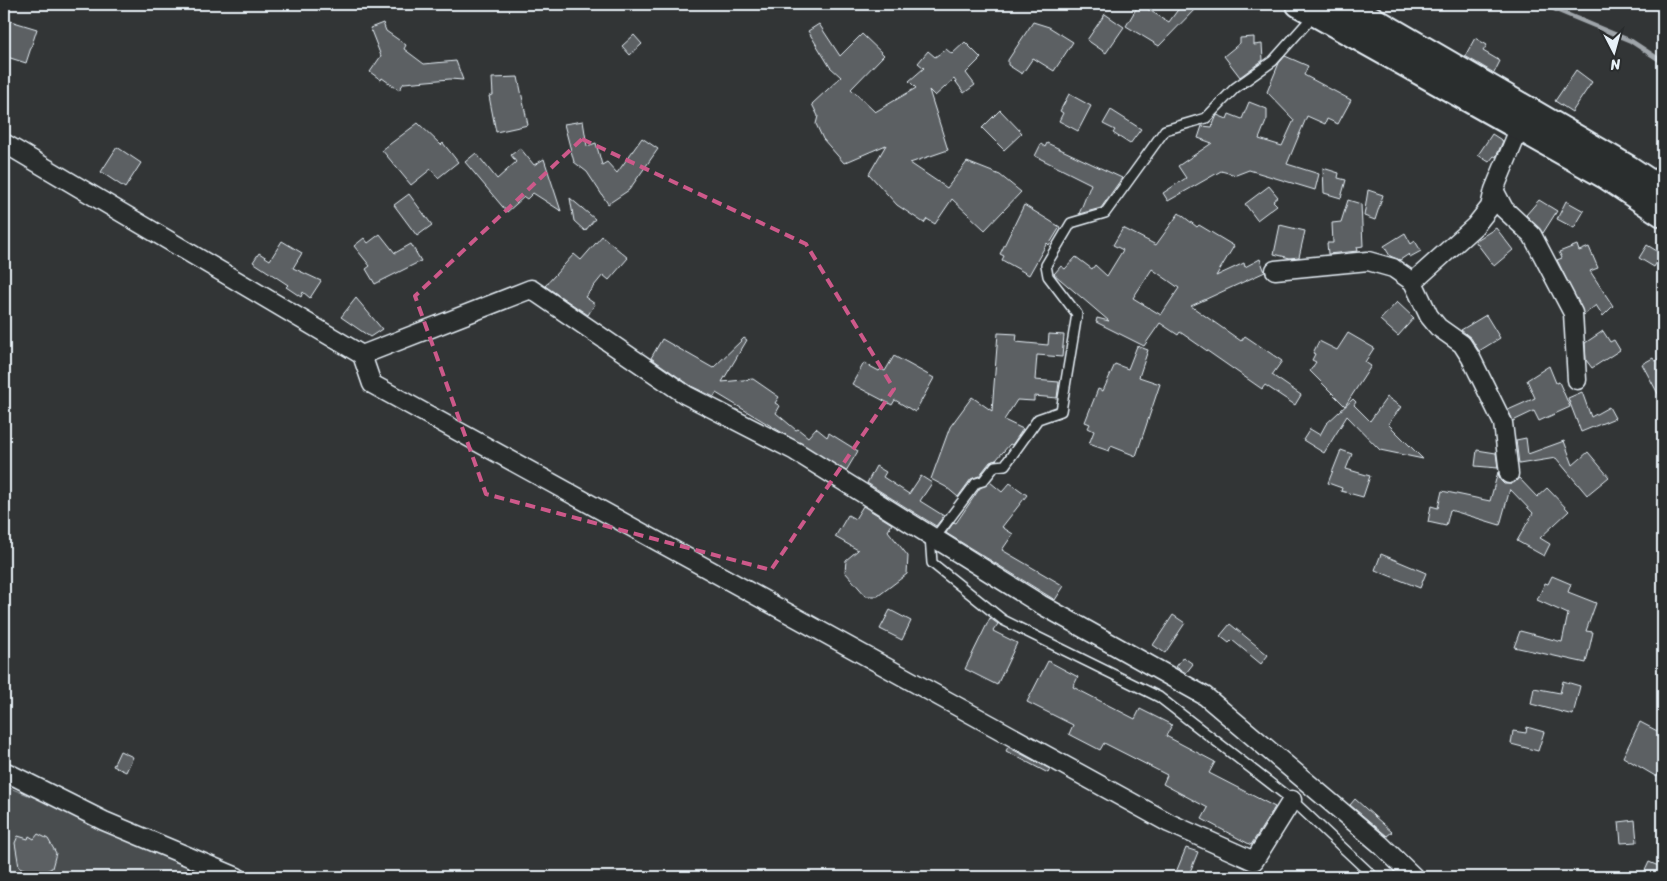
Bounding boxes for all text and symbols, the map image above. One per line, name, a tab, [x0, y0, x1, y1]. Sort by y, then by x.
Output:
north arrow	[1590, 28, 1640, 78]
text: N	[1609, 51, 1622, 77]

